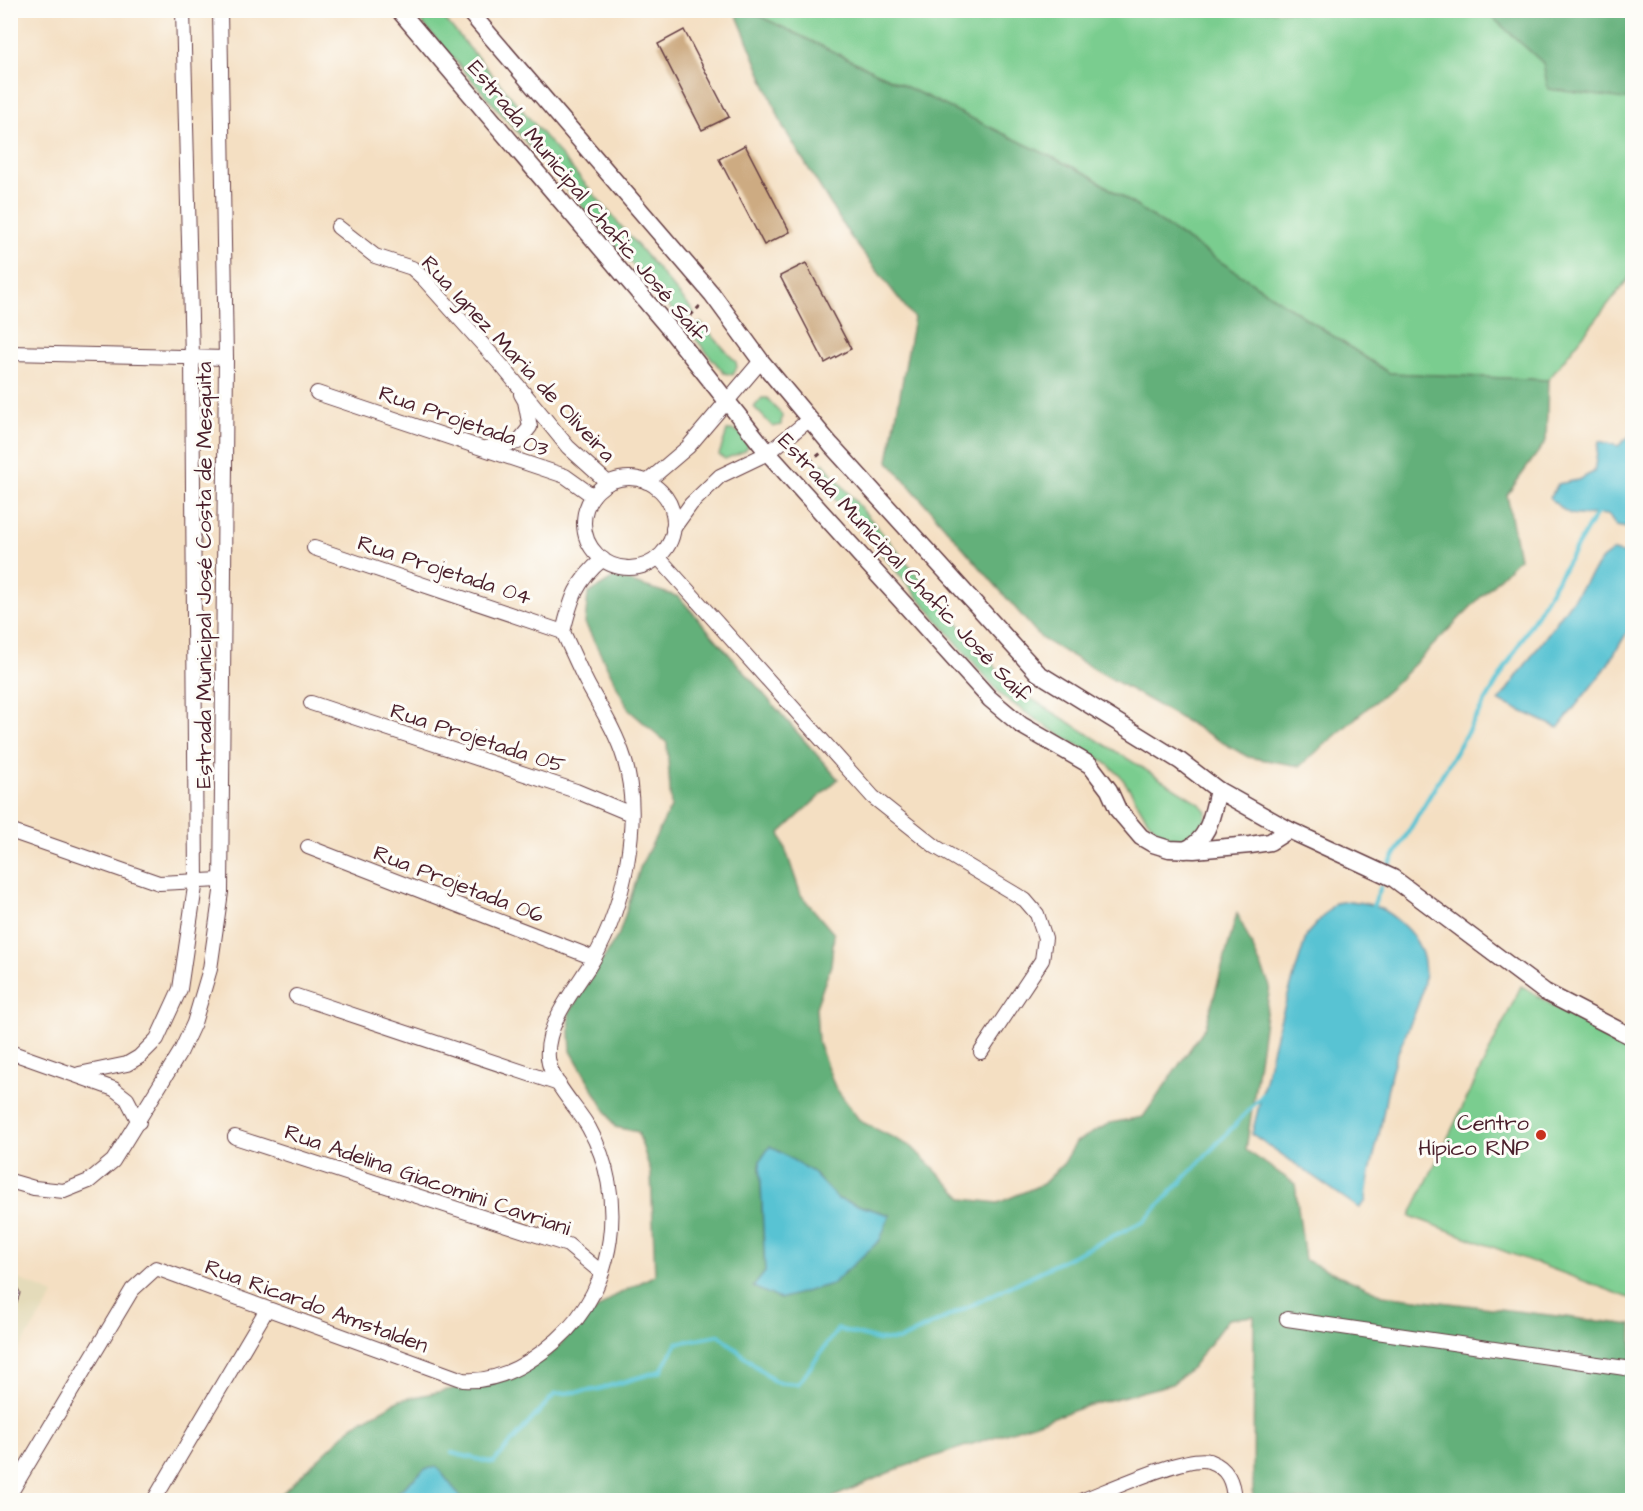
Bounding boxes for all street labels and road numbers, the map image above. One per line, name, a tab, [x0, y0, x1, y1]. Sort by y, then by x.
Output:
street label: Estrada Municipal Chafic José Saif	[460, 54, 715, 349]
street label: Rua Ignez Maria de Oliveira	[413, 249, 622, 470]
street label: Estrada Municipal José Costa de Mesquita	[189, 362, 220, 788]
street label: Rua Projetada 03	[374, 378, 553, 465]
street label: Estrada Municipal Chafic José Saif	[770, 426, 1038, 710]
street label: Rua Projetada 04	[353, 528, 536, 613]
street label: Rua Projetada 05	[386, 696, 569, 781]
street label: Rua Projetada 06	[369, 838, 548, 931]
street label: Rua Adelina Giacomini Cavriani	[280, 1117, 575, 1244]
street label: Rua Ricardo Amstalden	[201, 1252, 432, 1361]

